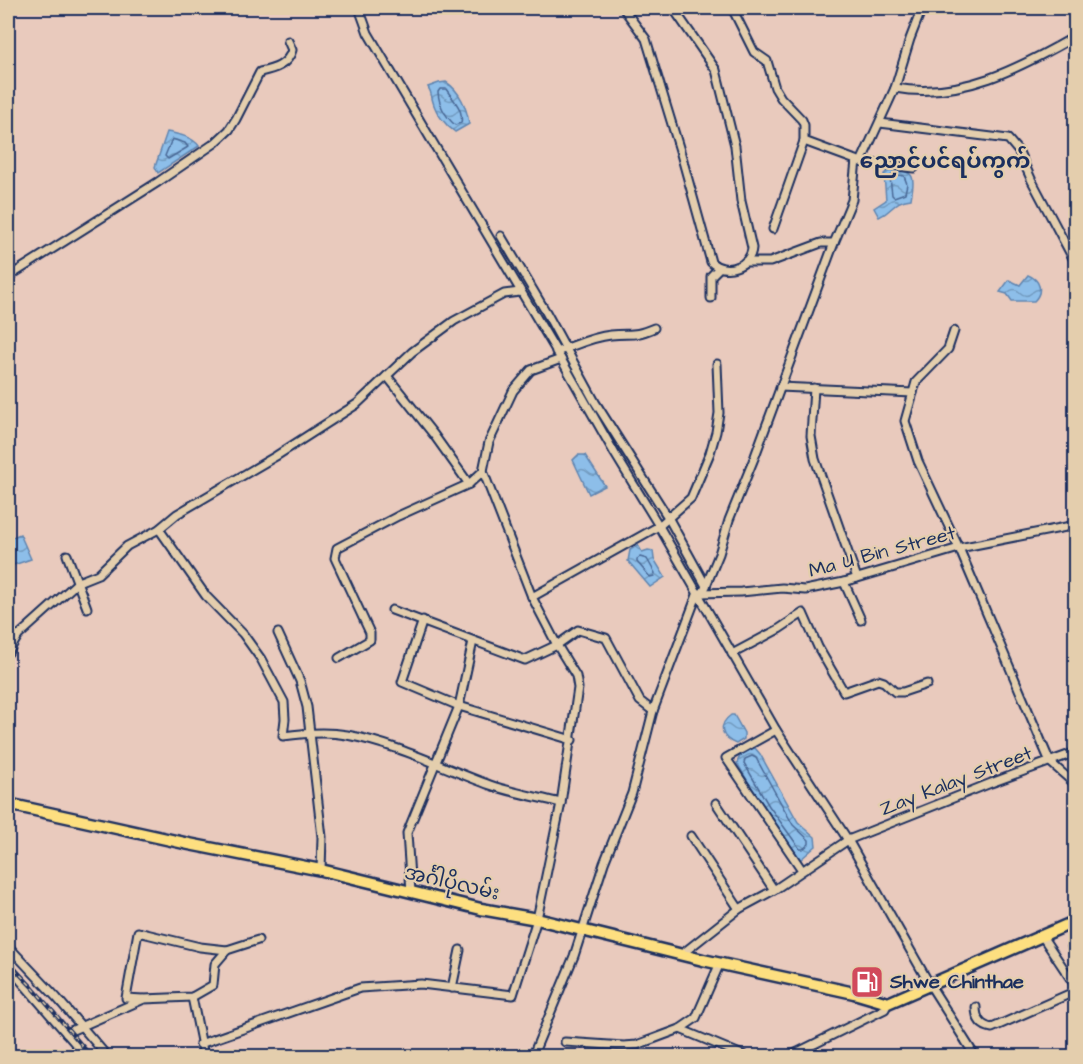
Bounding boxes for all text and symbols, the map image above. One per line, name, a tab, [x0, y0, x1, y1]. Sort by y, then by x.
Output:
district label: ညောင်ပင်ရပ်ကွက်	[860, 145, 1030, 178]
street label: Ma U Bin Street	[805, 519, 959, 585]
street label: Zay Kalay Street	[876, 739, 1037, 824]
street label: အင်္ဂါပိုလမ်း	[401, 858, 502, 909]
fuel station icon: Shwe Chinthae	[849, 964, 885, 1000]
place label: Shwe Chinthae	[889, 968, 1024, 996]

